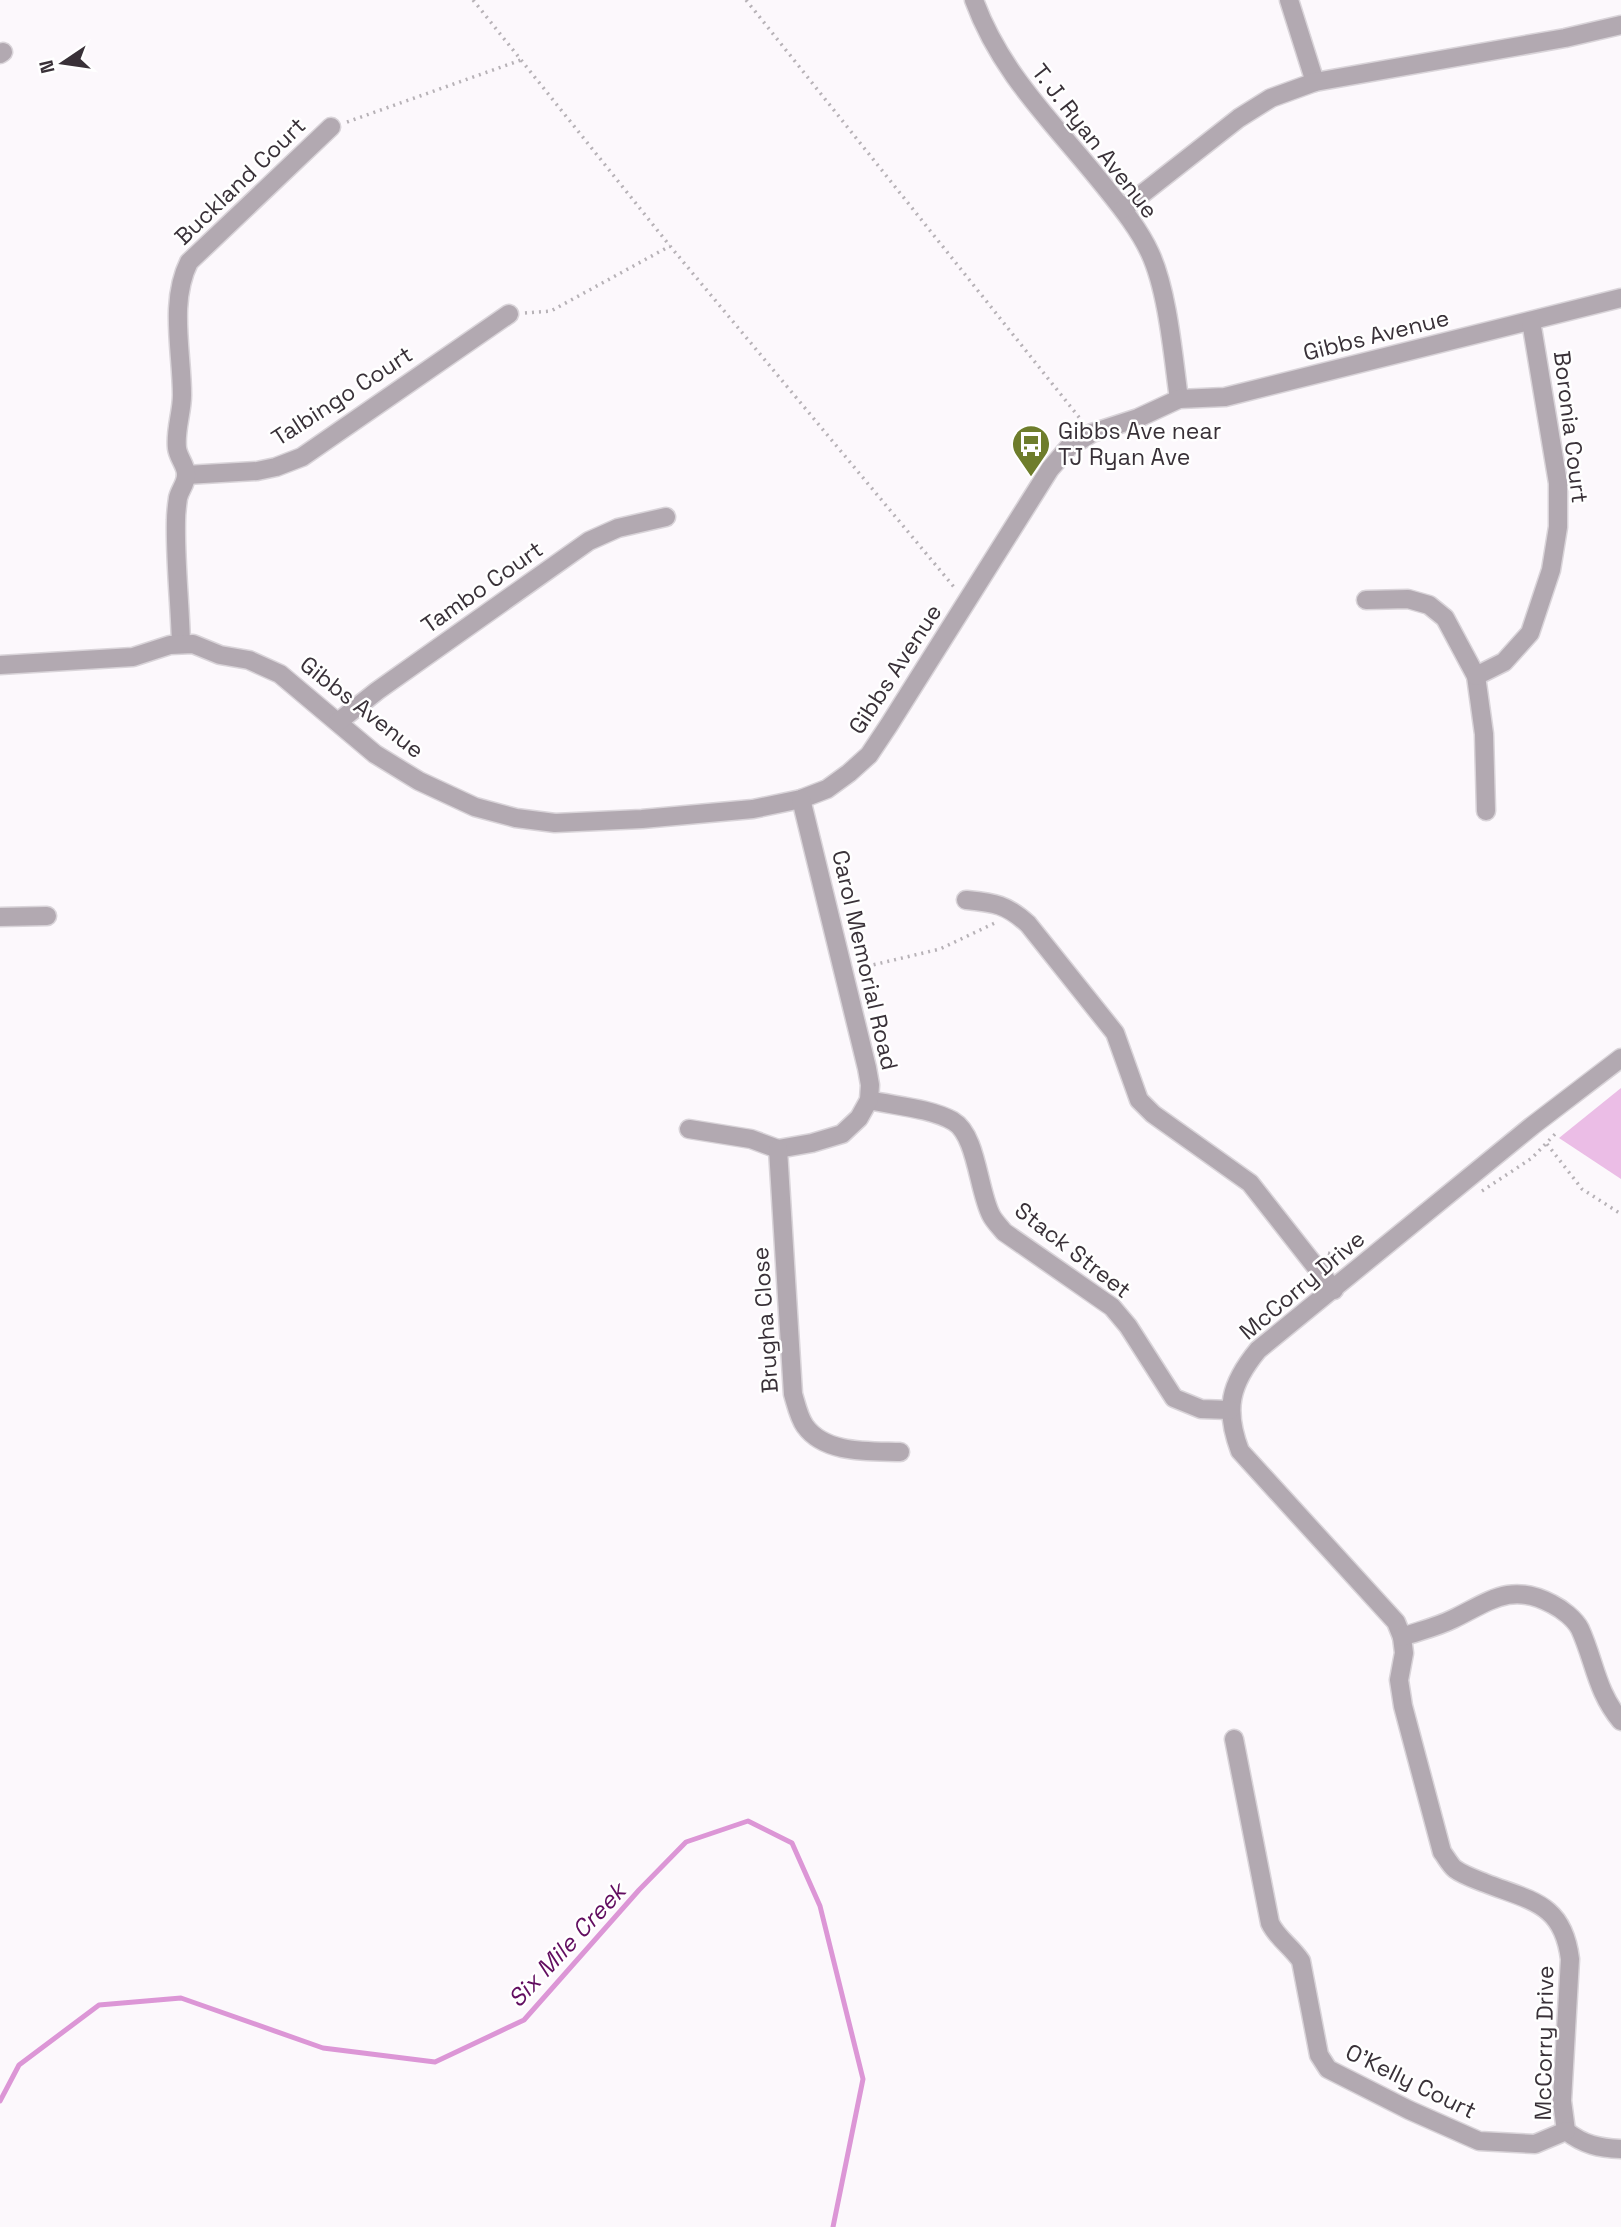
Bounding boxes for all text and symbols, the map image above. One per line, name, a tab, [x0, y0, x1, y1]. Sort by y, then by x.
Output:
north arrow	[28, 28, 98, 98]
text: N	[33, 58, 61, 76]
street label: T. J. Ryan Avenue	[1025, 58, 1165, 224]
street label: Buckland Court	[168, 111, 312, 251]
street label: Gibbs Avenue	[1300, 302, 1452, 368]
street label: Talbingo Court	[266, 339, 418, 453]
street label: Boronia Court	[1547, 349, 1595, 505]
place label: Gibbs Ave near TJ Ryan Ave	[1058, 416, 1221, 472]
bus stop icon: Gibbs Ave near TJ Ryan Ave	[1010, 423, 1052, 478]
street label: Tambo Court	[415, 534, 549, 640]
street label: Gibbs Avenue	[842, 598, 948, 740]
street label: Gibbs Avenue	[294, 649, 430, 765]
street label: Carol Memorial Road	[825, 847, 905, 1073]
street label: Stack Street	[1009, 1195, 1137, 1305]
street label: McCorry Drive	[1233, 1224, 1371, 1346]
street label: Brugha Close	[745, 1246, 785, 1394]
water label: Six Mile Creek	[501, 1874, 634, 2013]
street label: McCorry Drive	[1528, 1965, 1560, 2121]
street label: O'Kelly Court	[1341, 2036, 1481, 2126]

